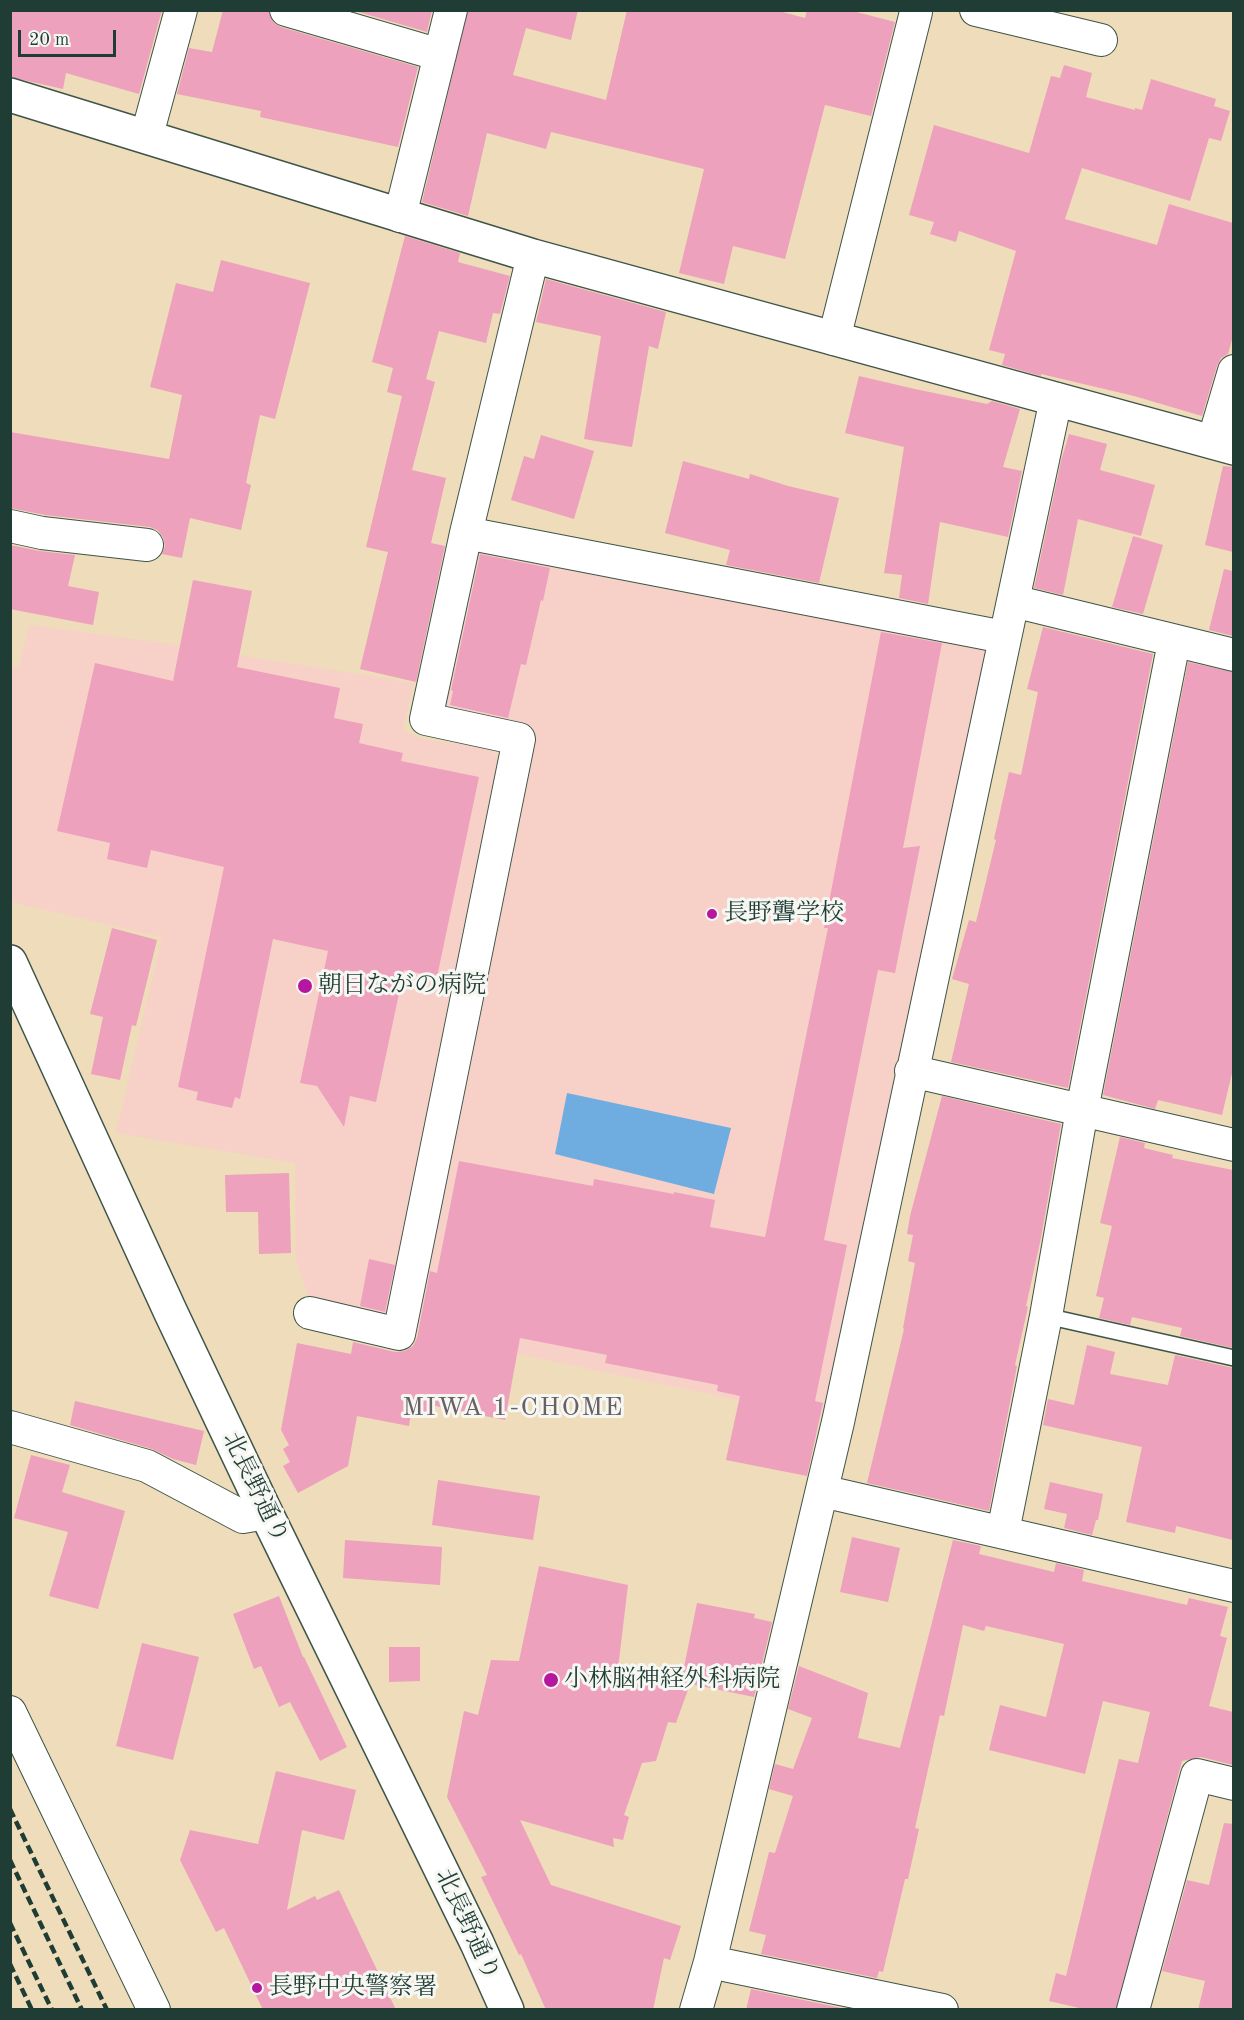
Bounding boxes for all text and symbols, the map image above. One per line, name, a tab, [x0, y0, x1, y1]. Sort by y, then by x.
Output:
scale bar	[21, 18, 118, 56]
text: 20 m	[29, 31, 69, 49]
place label: 長野聾学校	[724, 900, 844, 928]
marker: 長野聾学校	[705, 907, 719, 921]
place label: 朝日ながの病院	[318, 972, 486, 1000]
marker: 朝日ながの病院	[296, 977, 314, 995]
district label: MIWA 1-CHOME	[402, 1392, 624, 1424]
street label: 北長野通り	[216, 1428, 294, 1548]
place label: 小林脳神経外科病院	[564, 1666, 780, 1694]
marker: 小林脳神経外科病院	[542, 1671, 560, 1689]
street label: 北長野通り	[429, 1865, 505, 1985]
place label: 長野中央警察署	[269, 1974, 437, 2002]
marker: 長野中央警察署	[250, 1981, 264, 1995]

